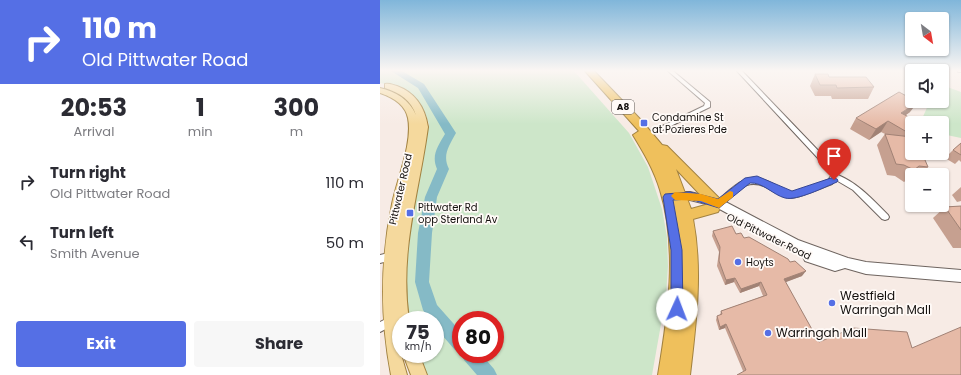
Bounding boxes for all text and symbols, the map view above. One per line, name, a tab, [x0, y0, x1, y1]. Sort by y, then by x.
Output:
text: 110 m	[82, 9, 157, 48]
north arrow	[905, 12, 949, 56]
map controls	[905, 12, 949, 212]
icon: right	[16, 16, 68, 68]
text: Old Pittwater Road	[82, 47, 248, 72]
button: sound	[905, 64, 949, 108]
text: 20:53	[61, 91, 127, 124]
text: 1	[196, 91, 205, 124]
text: 300	[273, 91, 319, 124]
road number: A8	[612, 100, 634, 114]
place label: Condamine St at Pozieres Pde	[652, 110, 727, 137]
button: +	[905, 116, 949, 160]
marker: Condamine St at Pozieres Pde	[639, 118, 649, 128]
text: Arrival	[73, 122, 114, 141]
text: min	[188, 122, 213, 141]
text: m	[290, 122, 303, 141]
pin	[817, 139, 851, 180]
icon: arrive	[823, 145, 845, 167]
street label: Pittwater Road	[385, 152, 416, 226]
text: Turn right	[50, 162, 126, 183]
button: −	[905, 168, 949, 212]
icon: right	[16, 171, 38, 193]
text: 110 m	[326, 172, 364, 193]
text: Old Pittwater Road	[50, 184, 170, 203]
place label: Pittwater Rd opp Sterland Av	[418, 200, 498, 227]
marker: Pittwater Rd opp Sterland Av	[405, 208, 415, 218]
street label: Old Pittwater Road	[724, 209, 814, 263]
text: Turn left	[50, 222, 114, 243]
icon: left	[16, 231, 38, 253]
text: 50 m	[326, 232, 364, 253]
text: Smith Avenue	[50, 244, 140, 263]
place label: Hoyts	[746, 255, 774, 270]
marker: Hoyts	[733, 257, 743, 267]
place label: Westfield Warringah Mall	[840, 287, 931, 318]
position arrow	[656, 288, 698, 330]
marker: Westfield Warringah Mall	[827, 298, 837, 308]
speed limit sign: 80	[452, 311, 504, 363]
text: 75	[406, 318, 430, 346]
button: Exit	[16, 321, 186, 367]
button: Share	[194, 321, 364, 367]
place label: Warringah Mall	[776, 324, 867, 341]
marker: Warringah Mall	[763, 328, 773, 338]
text: km/h	[405, 339, 431, 354]

